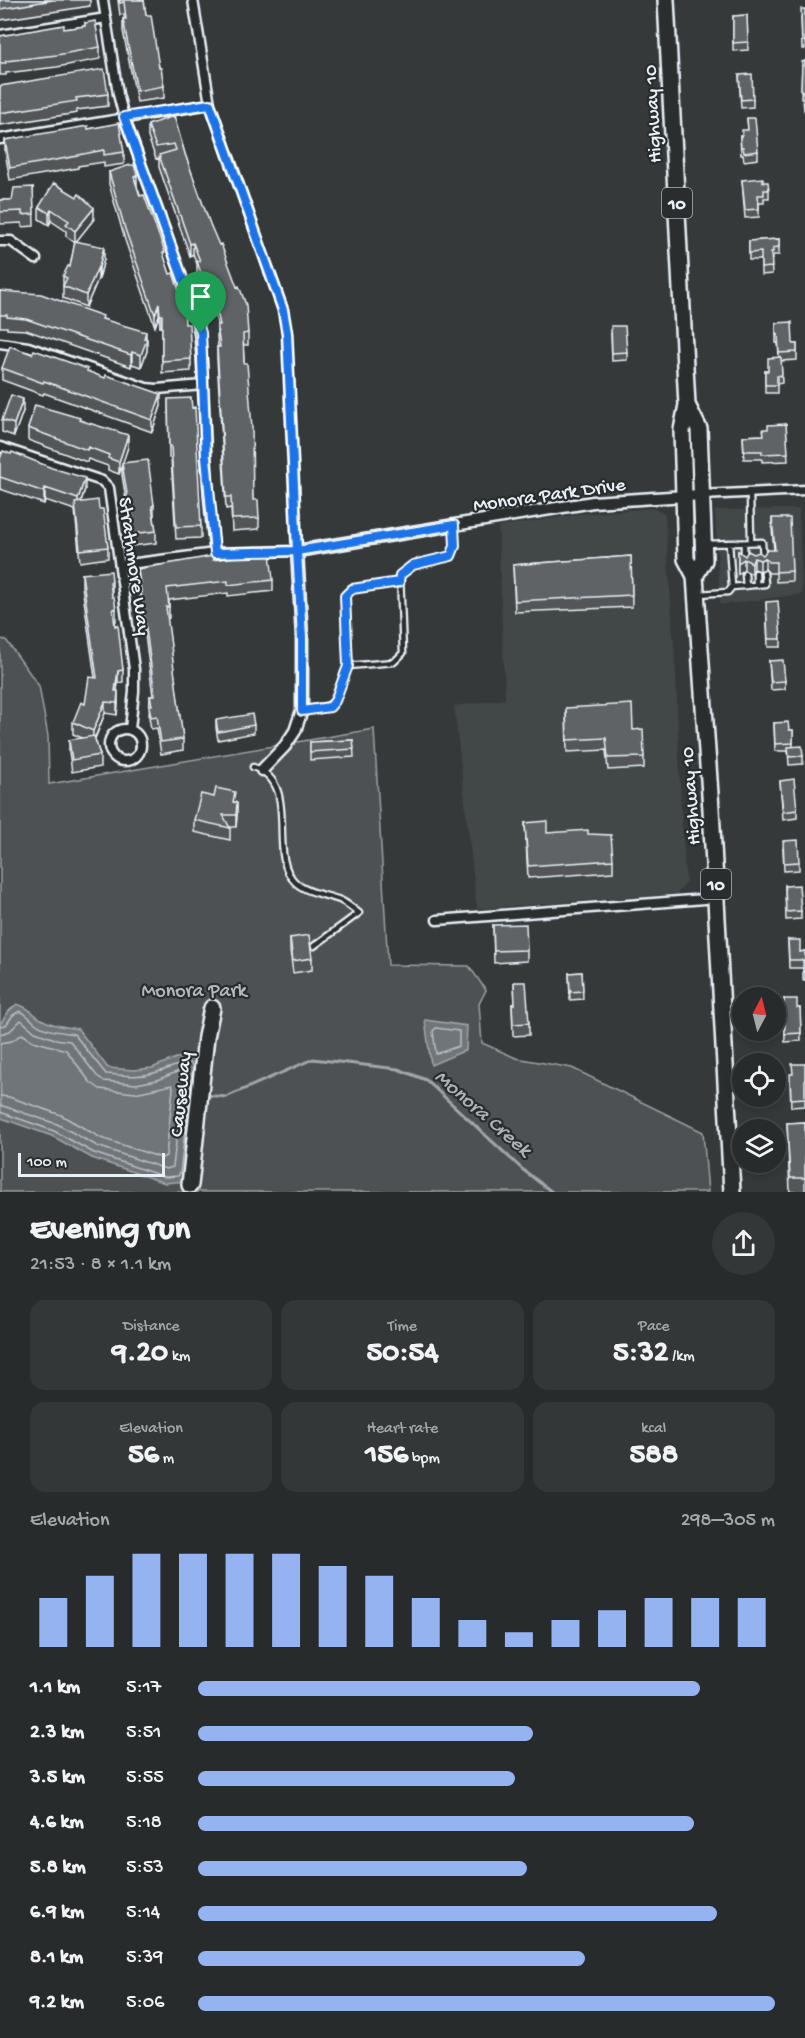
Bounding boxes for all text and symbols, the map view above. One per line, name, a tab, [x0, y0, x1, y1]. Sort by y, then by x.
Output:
street label: Highway 10	[640, 64, 669, 164]
road number: 10	[662, 188, 692, 218]
pin	[175, 271, 226, 333]
icon: arrive	[184, 280, 217, 313]
street label: Monora Park Drive	[472, 474, 628, 519]
street label: Strathmore Way	[111, 496, 154, 637]
street label: Highway 10	[678, 746, 707, 846]
road number: 10	[701, 869, 731, 899]
park label: Monora Park	[141, 981, 249, 1004]
north arrow	[732, 987, 786, 1041]
map controls	[732, 987, 786, 1173]
street label: Causeway	[167, 1051, 198, 1138]
button: locate	[732, 1053, 786, 1107]
water label: Monora Creek	[428, 1066, 537, 1165]
button: layers	[732, 1119, 786, 1173]
scale bar	[18, 1150, 165, 1178]
text: 100 m	[27, 1154, 67, 1173]
text: Evening run	[30, 1212, 190, 1250]
button: share	[712, 1212, 775, 1275]
text: 21:53 · 8 × 1.1 km	[30, 1254, 171, 1277]
text: Distance	[123, 1318, 179, 1337]
text: Time	[388, 1318, 417, 1337]
text: Pace	[638, 1318, 670, 1337]
text: 9.20	[112, 1337, 168, 1372]
text: 50:54	[366, 1337, 439, 1372]
text: 5:32	[613, 1337, 669, 1372]
text: km	[168, 1348, 190, 1367]
text: /km	[669, 1348, 695, 1367]
text: Elevation	[119, 1420, 183, 1439]
text: Heart rate	[367, 1420, 438, 1439]
text: kcal	[641, 1420, 666, 1439]
text: 56	[128, 1439, 159, 1474]
text: 156	[365, 1439, 408, 1474]
text: 588	[629, 1439, 678, 1474]
text: m	[159, 1450, 174, 1469]
text: bpm	[408, 1450, 440, 1469]
text: Elevation	[30, 1510, 110, 1533]
text: 298–305 m	[681, 1510, 775, 1533]
text: 1.1 km	[30, 1677, 80, 1700]
text: 5:17	[126, 1677, 161, 1700]
text: 2.3 km	[30, 1722, 84, 1745]
text: 5:51	[126, 1722, 161, 1745]
text: 3.5 km	[30, 1767, 85, 1790]
text: 5:55	[126, 1767, 164, 1790]
text: 4.6 km	[30, 1812, 84, 1835]
text: 5:18	[126, 1812, 162, 1835]
text: 5.8 km	[30, 1857, 86, 1880]
text: 5:53	[126, 1857, 164, 1880]
text: 6.9 km	[30, 1902, 84, 1925]
text: 5:14	[126, 1902, 160, 1925]
text: 8.1 km	[30, 1947, 83, 1970]
text: 5:39	[126, 1947, 163, 1970]
text: 9.2 km	[30, 1992, 84, 2015]
text: 5:06	[126, 1992, 164, 2015]

